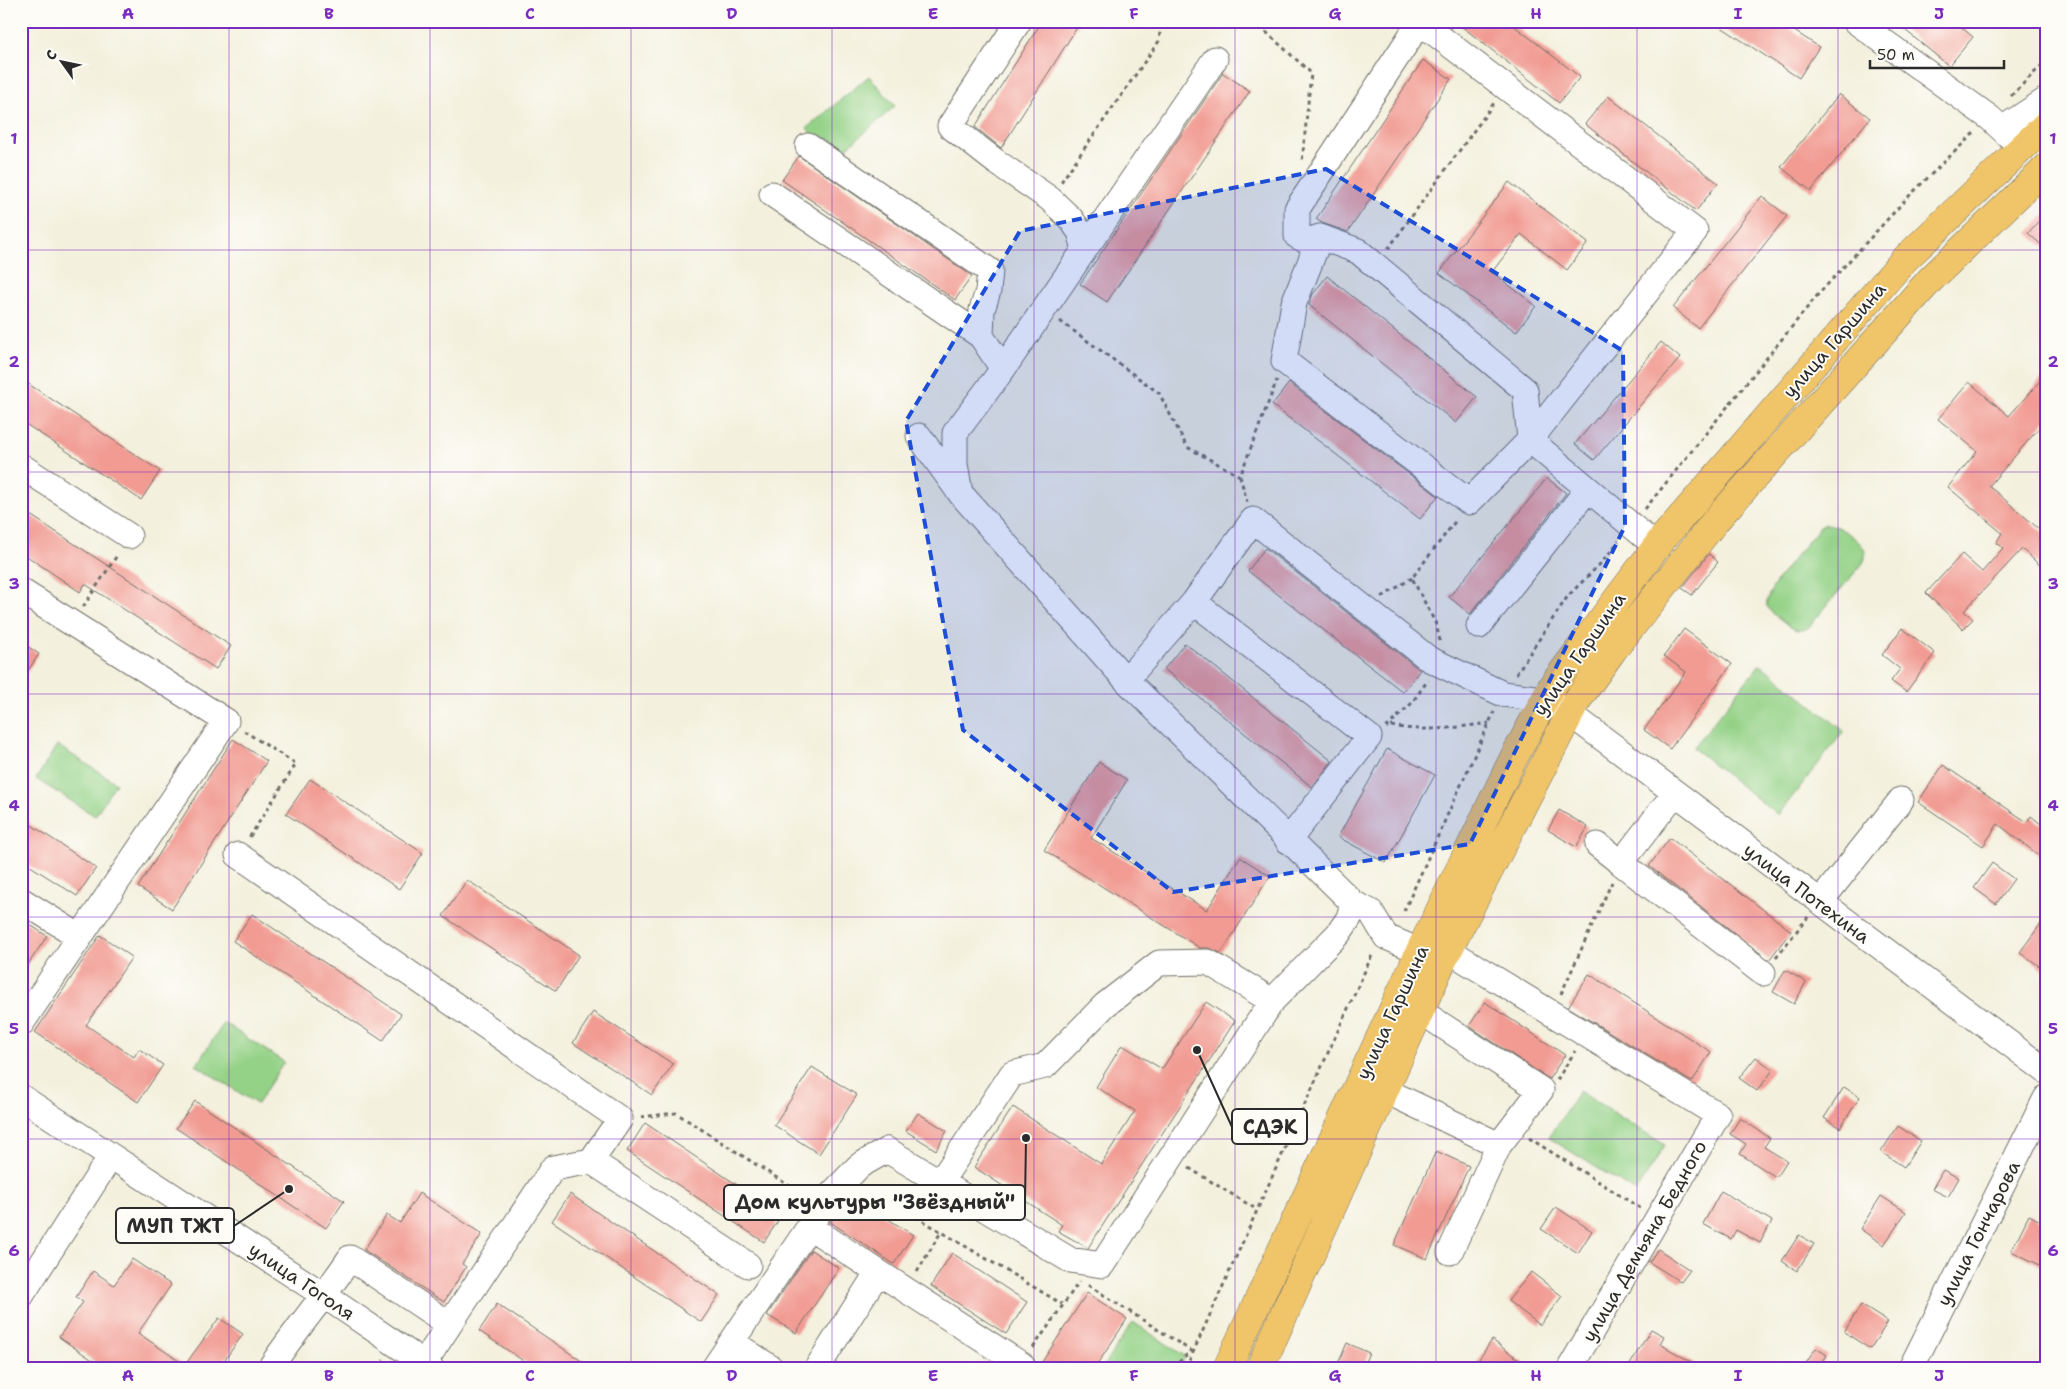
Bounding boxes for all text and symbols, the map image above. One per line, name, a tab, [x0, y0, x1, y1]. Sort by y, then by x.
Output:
text: A	[122, 3, 134, 24]
text: B	[324, 3, 334, 24]
text: C	[525, 3, 535, 24]
text: D	[726, 3, 738, 24]
text: E	[928, 3, 938, 24]
text: F	[1129, 3, 1139, 24]
text: G	[1329, 3, 1342, 24]
text: H	[1530, 3, 1542, 24]
text: I	[1734, 3, 1743, 24]
text: J	[1934, 3, 1944, 24]
north arrow	[38, 38, 88, 88]
scale bar	[1870, 38, 2003, 70]
text: 50 m	[1877, 45, 1915, 65]
text: С	[41, 46, 61, 63]
text: 1	[10, 128, 18, 149]
text: 1	[2049, 128, 2057, 149]
street label: улица Гаршина	[1777, 277, 1892, 403]
text: 2	[8, 351, 20, 372]
text: 2	[2047, 351, 2059, 372]
text: 3	[8, 573, 20, 594]
text: 3	[2047, 573, 2059, 594]
street label: улица Гаршина	[1527, 587, 1631, 721]
text: 4	[8, 795, 20, 816]
text: 4	[2047, 795, 2059, 816]
street label: улица Потехина	[1738, 838, 1875, 949]
street label: улица Гаршина	[1350, 941, 1435, 1083]
text: 5	[9, 1018, 19, 1039]
text: 5	[2048, 1018, 2058, 1039]
callout: СДЭК	[1232, 1109, 1307, 1144]
text: СДЭК	[1243, 1114, 1298, 1140]
street label: улица Демьяна Бедного	[1576, 1136, 1712, 1347]
street label: улица Гончарова	[1931, 1156, 2026, 1310]
callout: Дом культуры "Звёздный"	[724, 1185, 1025, 1220]
text: Дом культуры "Звёздный"	[735, 1189, 1015, 1215]
callout: МУП ТЖТ	[116, 1208, 234, 1243]
text: МУП ТЖТ	[126, 1213, 224, 1239]
street label: улица Гоголя	[244, 1237, 360, 1326]
text: 6	[8, 1240, 20, 1261]
text: 6	[2047, 1240, 2059, 1261]
text: A	[122, 1365, 134, 1386]
text: B	[324, 1365, 334, 1386]
text: C	[525, 1365, 535, 1386]
text: D	[726, 1365, 738, 1386]
text: E	[928, 1365, 938, 1386]
text: F	[1129, 1365, 1139, 1386]
text: G	[1329, 1365, 1342, 1386]
text: H	[1530, 1365, 1542, 1386]
text: I	[1734, 1365, 1743, 1386]
text: J	[1934, 1365, 1944, 1386]

